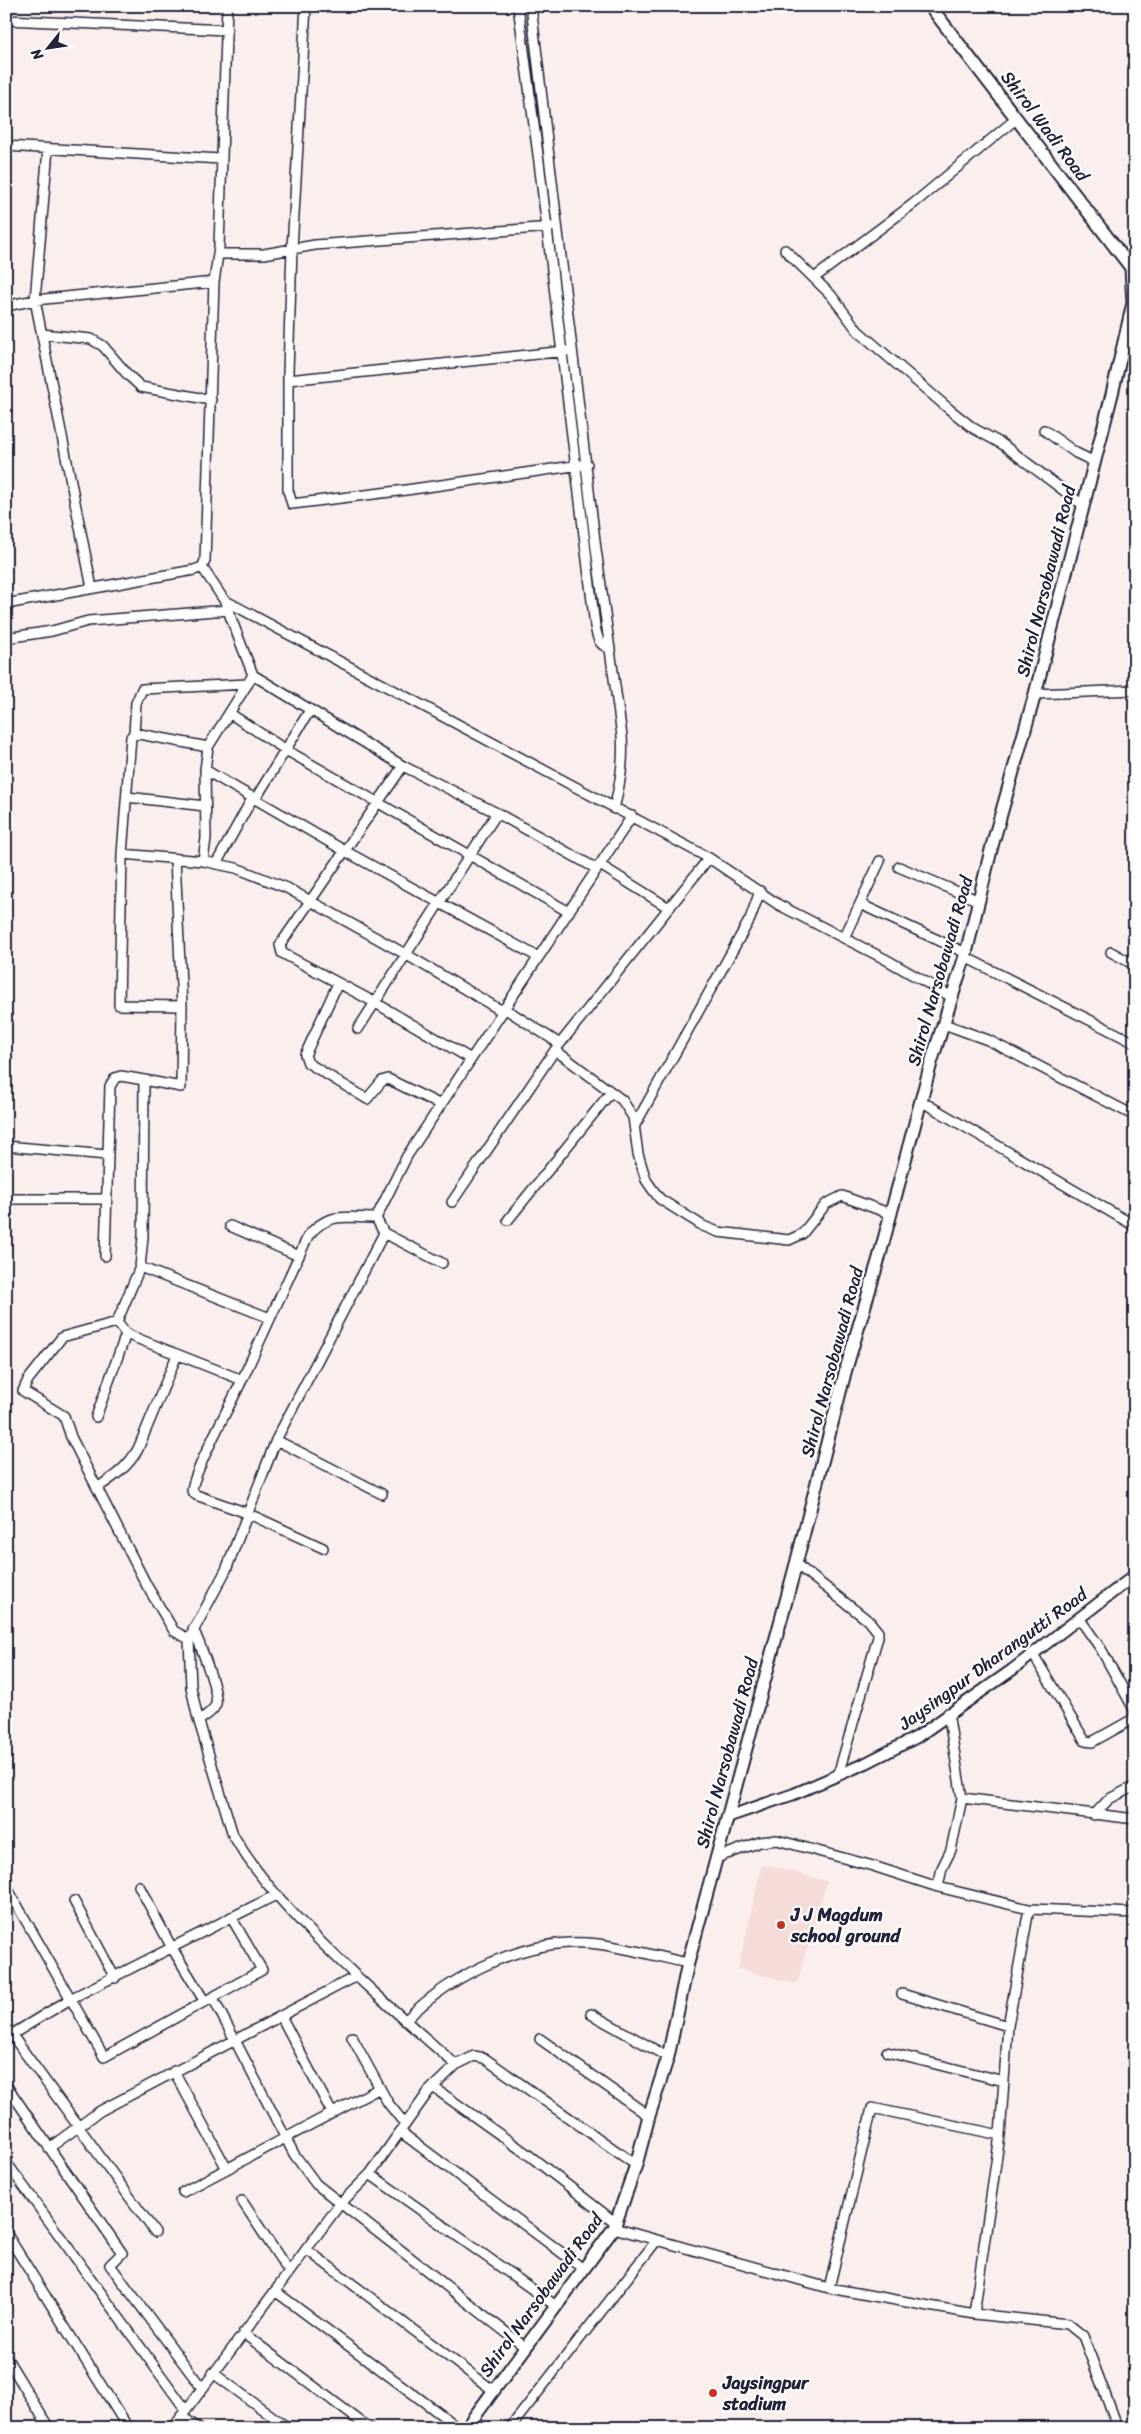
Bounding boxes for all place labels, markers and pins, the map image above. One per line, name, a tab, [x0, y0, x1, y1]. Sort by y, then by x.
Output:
place label: J J Magdum school ground	[790, 1899, 902, 1952]
marker: J J Magdum school ground	[775, 1919, 787, 1931]
place label: Jaysingpur stadium	[722, 2367, 810, 2420]
marker: Jaysingpur stadium	[707, 2387, 719, 2399]

